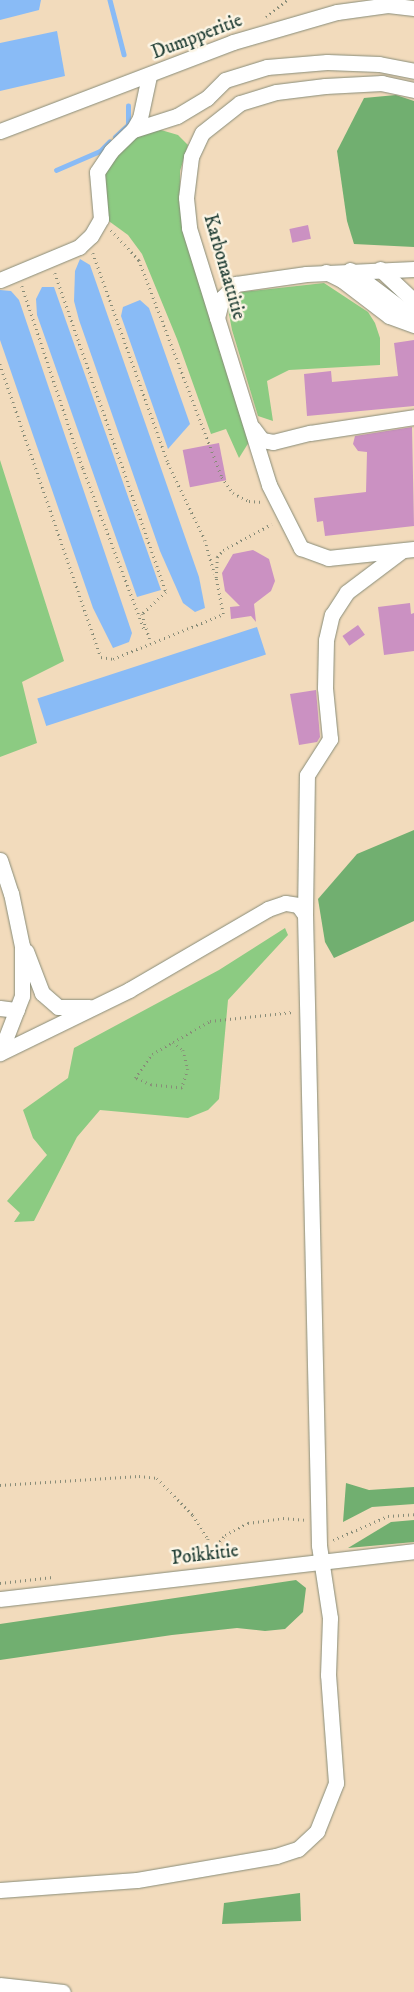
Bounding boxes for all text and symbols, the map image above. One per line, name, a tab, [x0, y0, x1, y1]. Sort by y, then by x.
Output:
street label: Dumpperitie	[148, 9, 246, 65]
street label: Karbonaattitie	[198, 212, 250, 322]
street label: Poikkitie	[170, 1540, 240, 1570]

